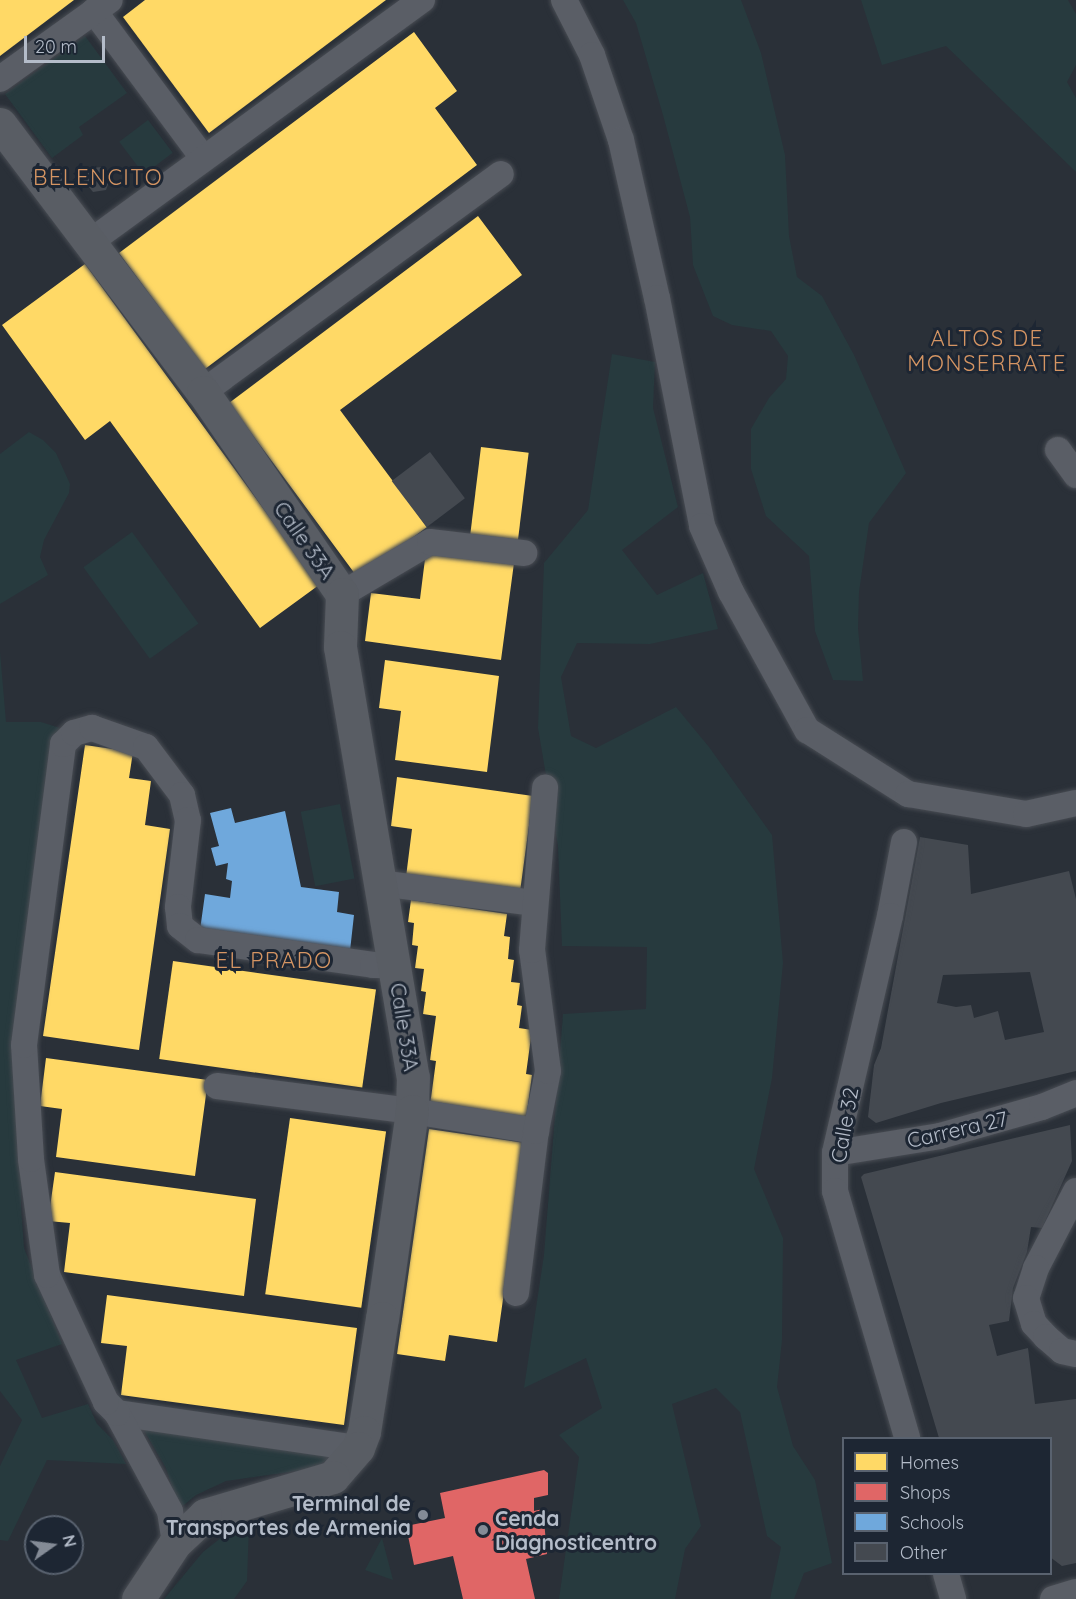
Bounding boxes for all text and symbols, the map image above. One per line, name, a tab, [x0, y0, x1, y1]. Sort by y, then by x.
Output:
scale bar	[27, 24, 108, 62]
text: 20 m	[35, 35, 77, 58]
district label: BELENCITO	[33, 165, 163, 191]
district label: ALTOS DE MONSERRATE	[907, 325, 1067, 376]
street label: Calle 33A	[269, 496, 341, 584]
district label: EL PRADO	[216, 948, 332, 974]
street label: Calle 33A	[386, 981, 424, 1073]
street label: Calle 32	[825, 1085, 863, 1165]
street label: Carrera 27	[904, 1105, 1010, 1153]
legend	[842, 1437, 1052, 1575]
text: Homes	[900, 1451, 959, 1474]
text: Shops	[900, 1481, 951, 1504]
place label: Terminal de Transportes de Armenia	[166, 1490, 411, 1540]
place label: Cenda Diagnosticentro	[495, 1505, 657, 1555]
marker: Terminal de Transportes de Armenia	[416, 1508, 430, 1522]
text: Schools	[900, 1511, 964, 1534]
north arrow	[24, 1515, 84, 1575]
marker: Cenda Diagnosticentro	[476, 1523, 490, 1537]
text: N	[58, 1533, 81, 1549]
text: Other	[900, 1541, 947, 1564]

